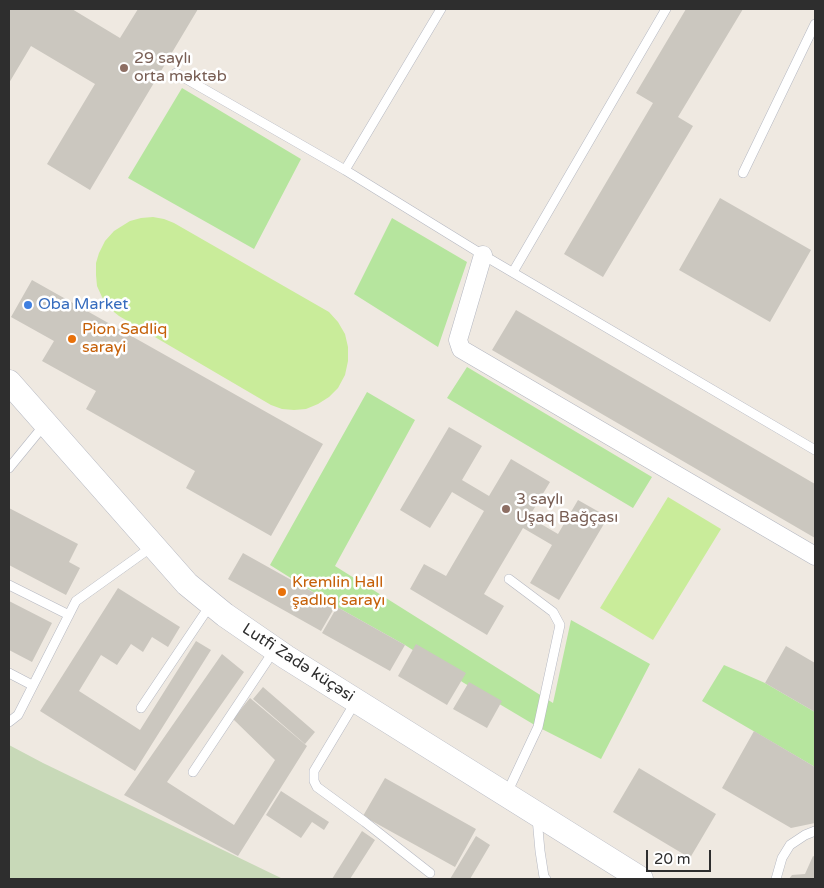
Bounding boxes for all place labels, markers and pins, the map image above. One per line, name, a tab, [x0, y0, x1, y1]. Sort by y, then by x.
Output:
place label: 29 saylı orta məktəb	[134, 49, 227, 87]
marker: 29 saylı orta məktəb	[118, 62, 130, 74]
place label: Oba Market	[38, 295, 128, 315]
marker: Oba Market	[22, 299, 34, 311]
place label: Pion Sadliq sarayi	[82, 320, 167, 358]
marker: Pion Sadliq sarayi	[66, 333, 78, 345]
place label: 3 saylı Uşaq Bağçası	[516, 490, 618, 528]
marker: 3 saylı Uşaq Bağçası	[500, 503, 512, 515]
place label: Kremlin Hall şadlıq sarayı	[292, 573, 385, 611]
marker: Kremlin Hall şadlıq sarayı	[276, 586, 288, 598]

